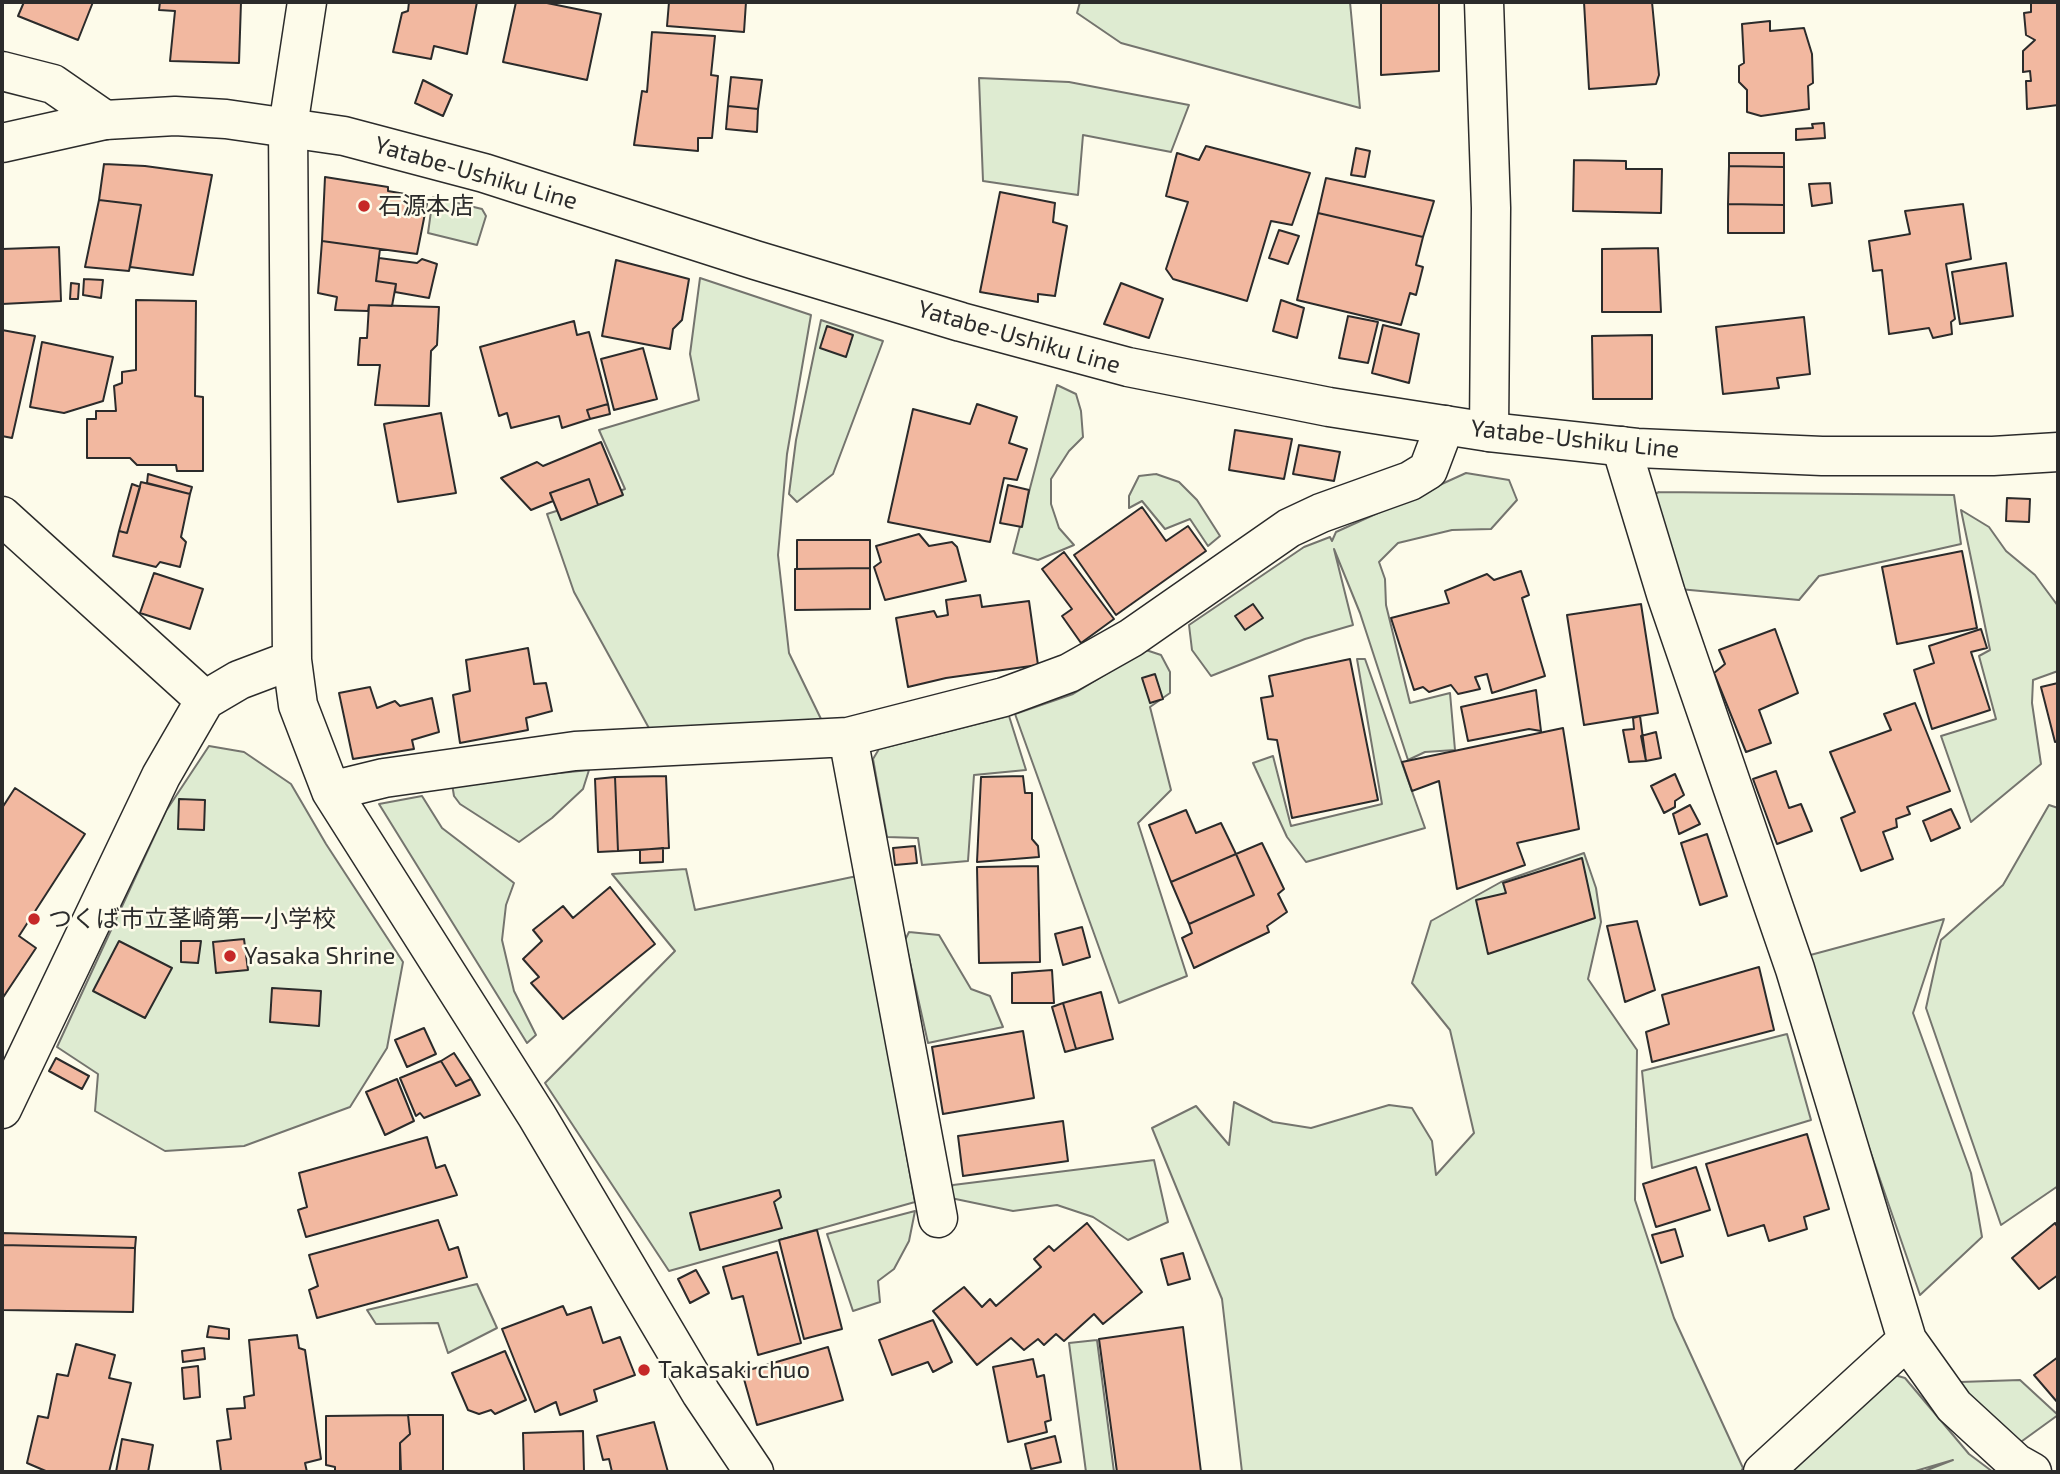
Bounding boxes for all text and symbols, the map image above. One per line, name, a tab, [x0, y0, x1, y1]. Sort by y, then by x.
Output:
street label: Yatabe-Ushiku Line	[371, 130, 581, 216]
place label: 石源本店	[378, 192, 474, 220]
marker: 石源本店	[356, 198, 372, 214]
street label: Yatabe-Ushiku Line	[914, 294, 1124, 380]
street label: Yatabe-Ushiku Line	[1469, 414, 1681, 464]
place label: つくば市立茎崎第一小学校	[48, 905, 336, 933]
marker: つくば市立茎崎第一小学校	[26, 911, 42, 927]
place label: Yasaka Shrine	[244, 942, 395, 970]
marker: Yasaka Shrine	[222, 948, 238, 964]
place label: Takasaki chuo	[658, 1356, 810, 1384]
marker: Takasaki chuo	[636, 1362, 652, 1378]

